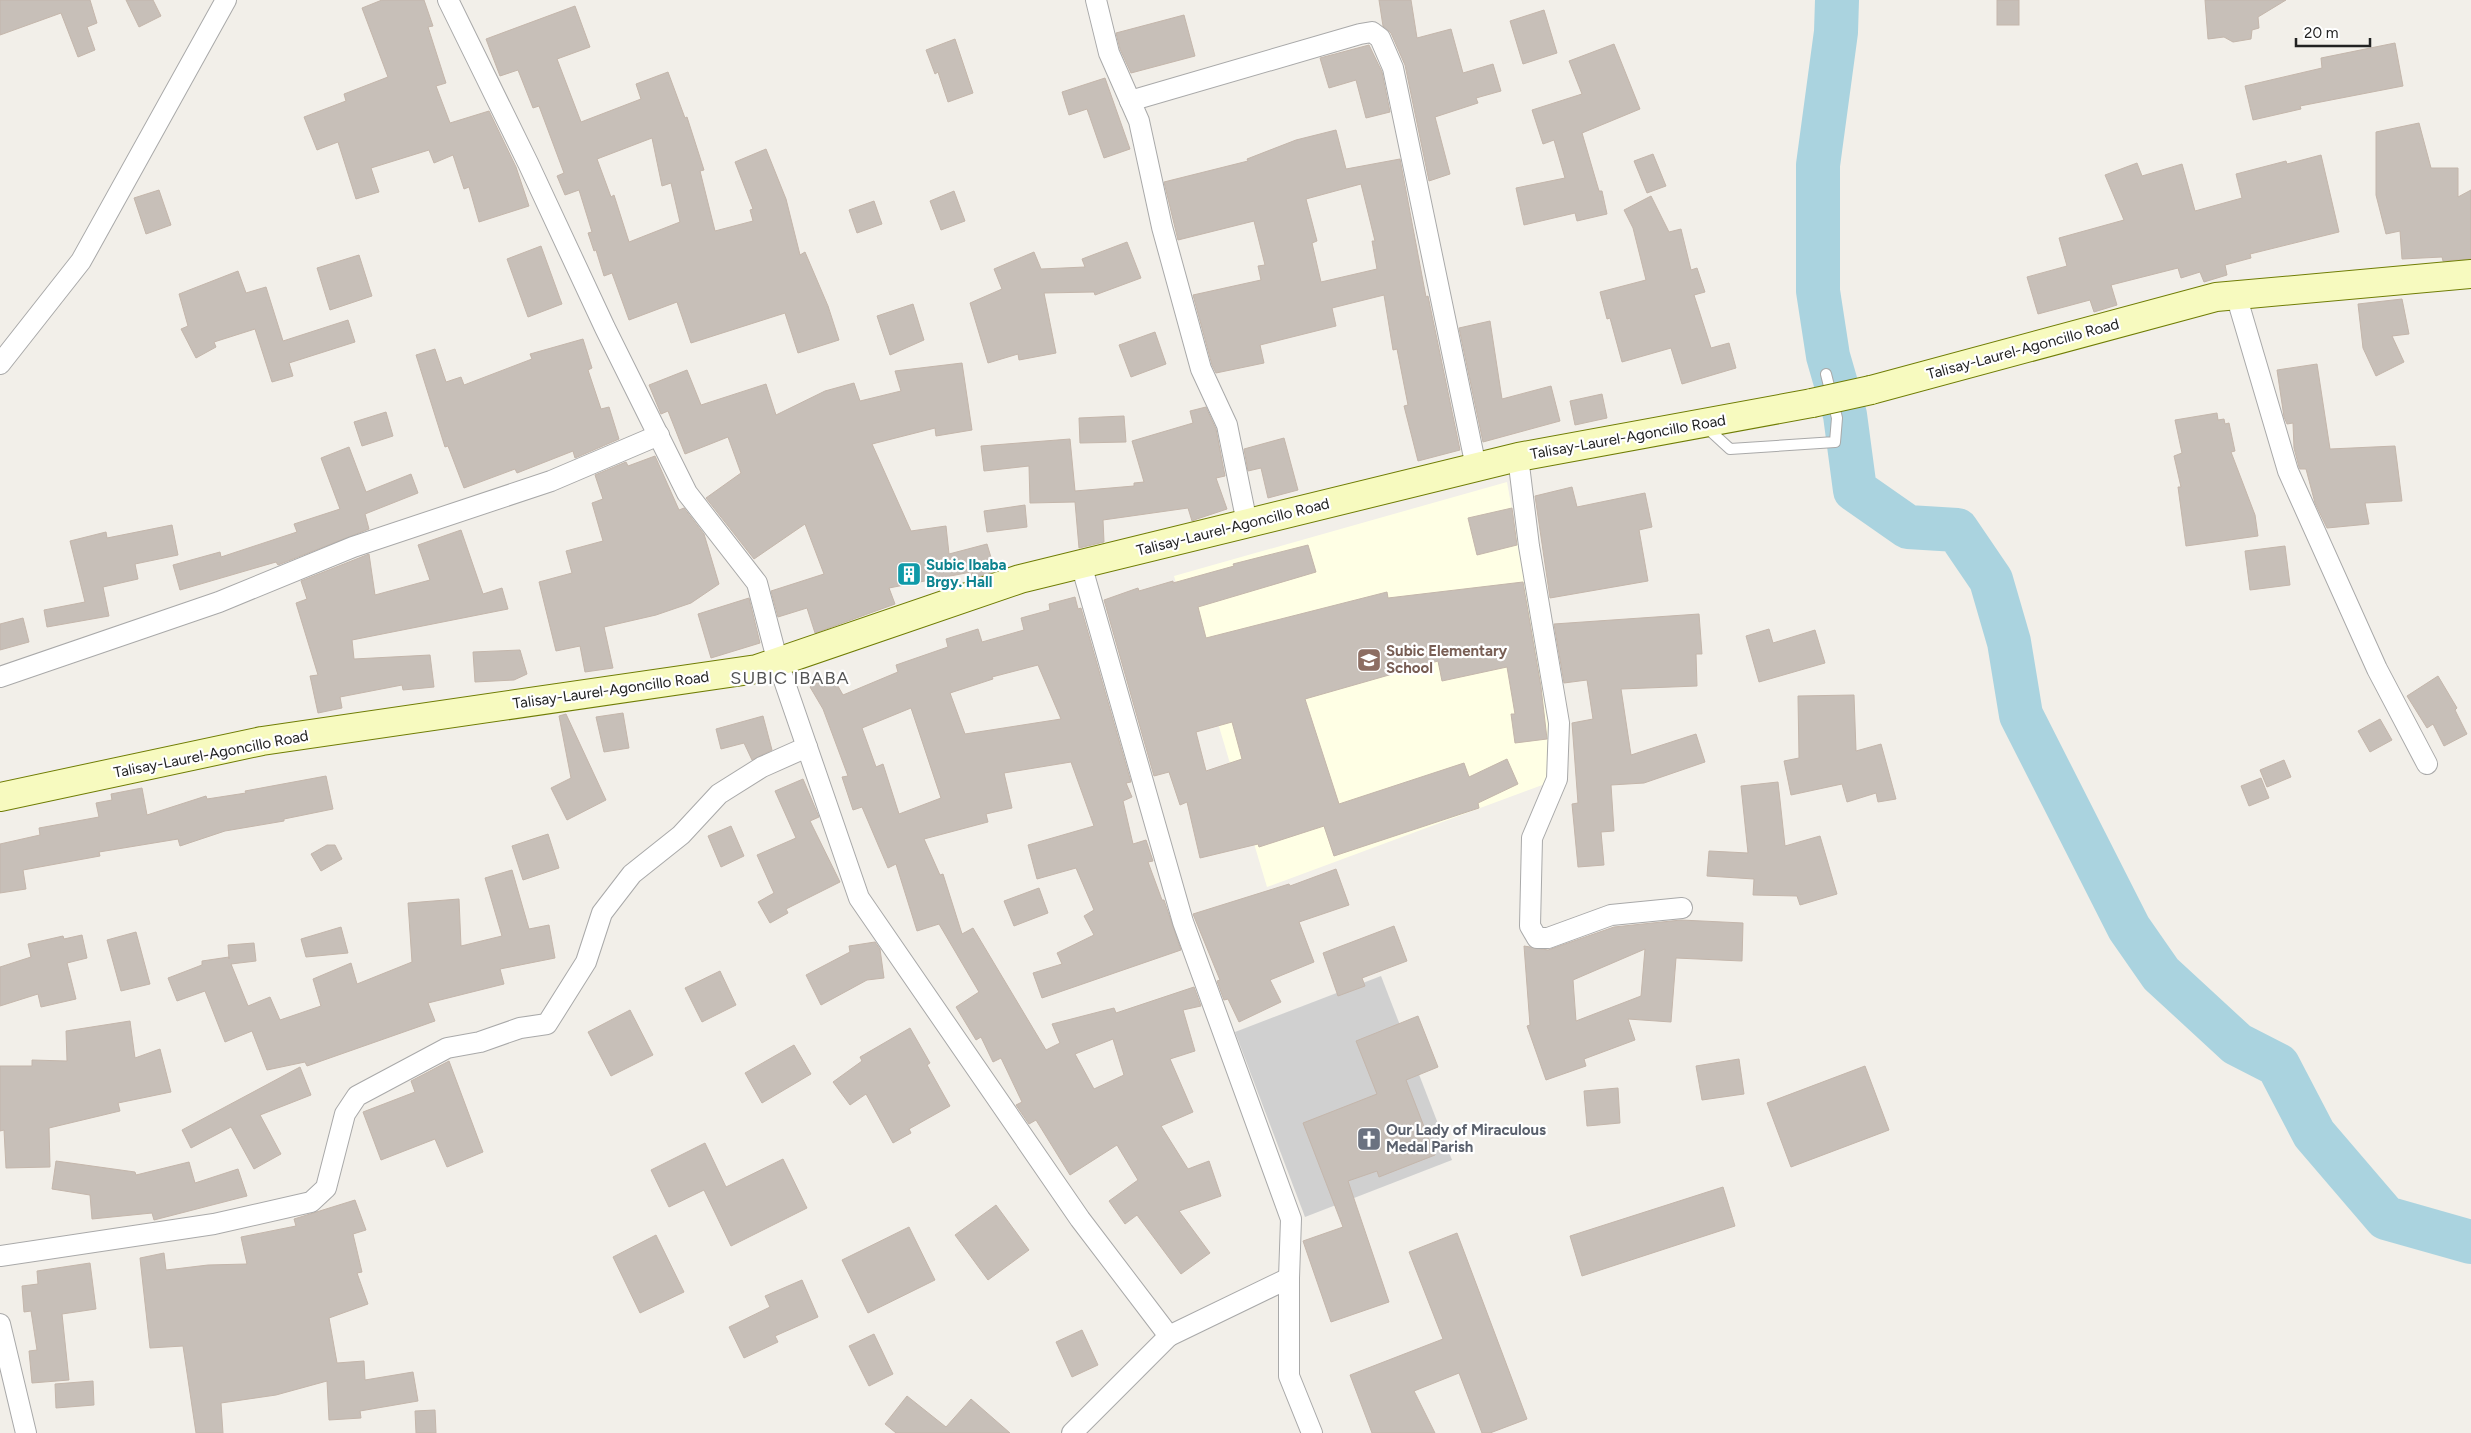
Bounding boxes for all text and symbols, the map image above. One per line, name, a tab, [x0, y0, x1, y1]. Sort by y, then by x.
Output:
scale bar	[2296, 15, 2370, 47]
text: 20 m	[2304, 24, 2338, 42]
street label: Talisay-Laurel-Agoncillo Road	[1925, 315, 2121, 383]
street label: Talisay-Laurel-Agoncillo Road	[1529, 411, 1727, 463]
street label: Talisay-Laurel-Agoncillo Road	[1135, 494, 1331, 560]
place label: Subic Ibaba Brgy. Hall	[926, 556, 1006, 591]
building icon: Subic Ibaba Brgy. Hall	[896, 561, 922, 587]
place label: Subic Elementary School	[1386, 642, 1508, 677]
school or university icon: Subic Elementary School	[1356, 647, 1382, 673]
street label: Talisay-Laurel-Agoncillo Road	[512, 667, 710, 713]
district label: SUBIC IBABA	[730, 667, 850, 689]
street label: Talisay-Laurel-Agoncillo Road	[112, 726, 310, 782]
place label: Our Lady of Miraculous Medal Parish	[1386, 1121, 1546, 1156]
church icon: Our Lady of Miraculous Medal Parish	[1356, 1126, 1382, 1152]

